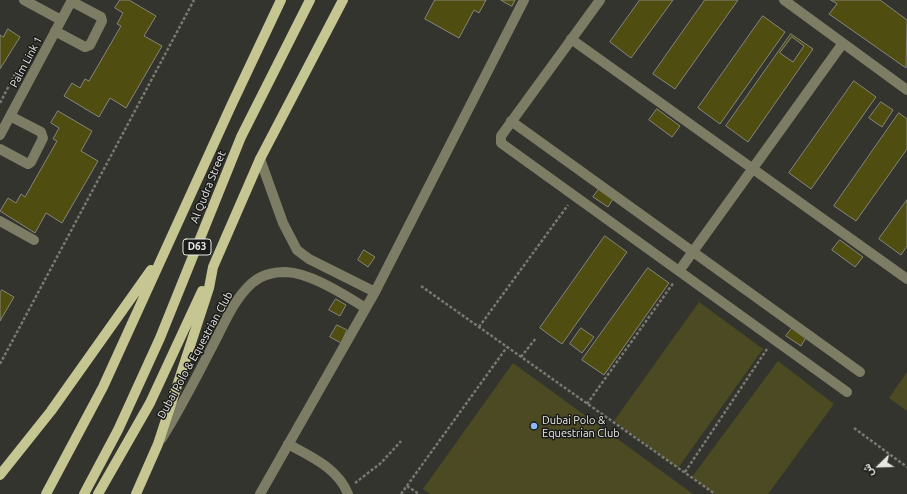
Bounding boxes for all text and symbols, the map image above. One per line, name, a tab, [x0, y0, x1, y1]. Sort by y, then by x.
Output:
street label: Palm Link 1	[7, 34, 45, 90]
street label: Al Qudra Street	[187, 149, 229, 225]
road number: D63	[183, 239, 211, 255]
street label: Dubai Polo & Equestrian Club	[154, 289, 236, 421]
place label: Dubai Polo & Equestrian Club	[542, 413, 620, 439]
marker: Dubai Polo & Equestrian Club	[529, 421, 539, 431]
north arrow	[859, 446, 899, 486]
text: ش	[860, 462, 876, 479]

